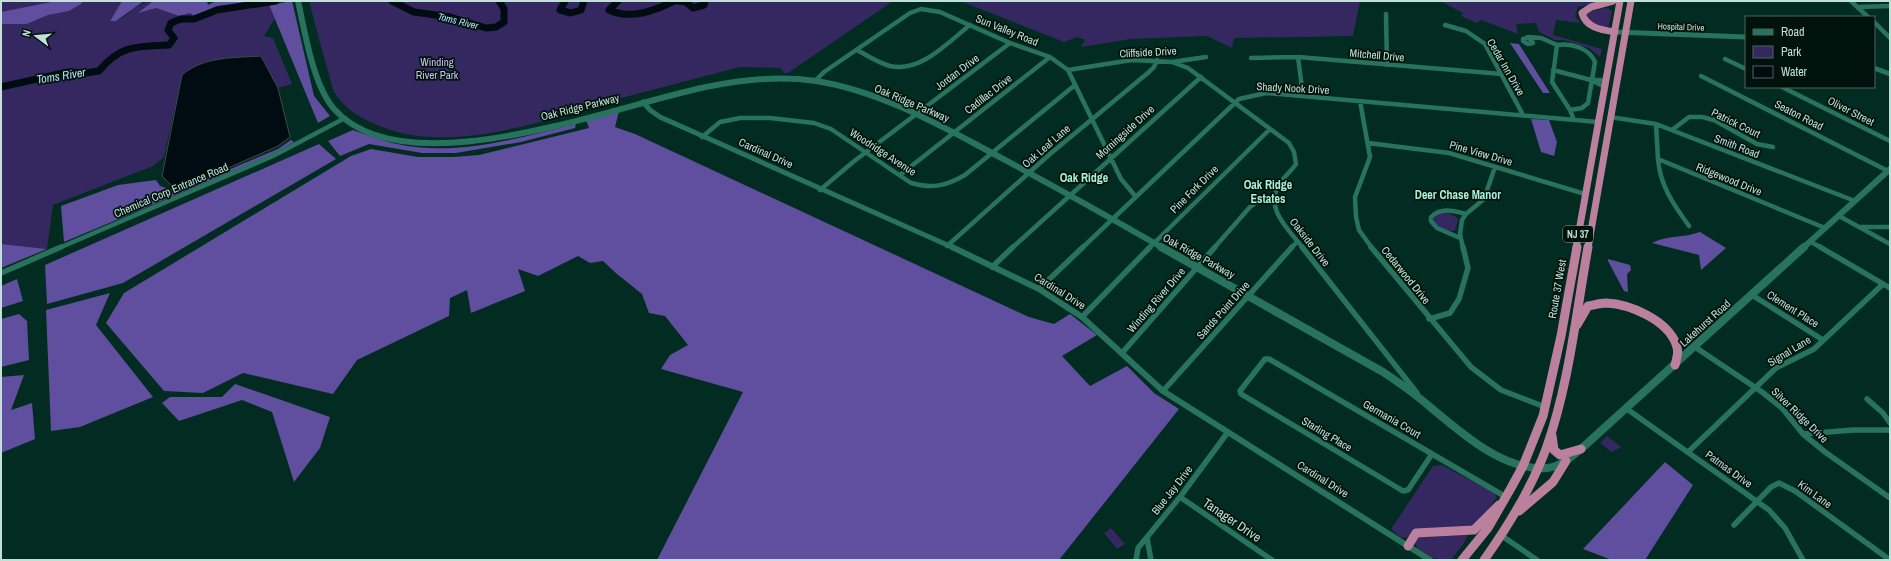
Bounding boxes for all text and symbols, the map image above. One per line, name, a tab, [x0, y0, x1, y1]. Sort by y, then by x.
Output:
water label: Toms River	[436, 10, 480, 32]
street label: Sun Valley Road	[974, 11, 1040, 49]
north arrow	[16, 16, 56, 56]
legend	[1745, 16, 1875, 88]
street label: Hospital Drive	[1657, 20, 1705, 34]
text: Road	[1781, 24, 1805, 40]
text: N	[19, 28, 34, 38]
street label: Cedar Inn Drive	[1484, 36, 1528, 98]
street label: Cliffside Drive	[1119, 44, 1177, 60]
text: Park	[1781, 44, 1801, 60]
street label: Mitchell Drive	[1349, 46, 1405, 64]
street label: Jordan Drive	[932, 51, 982, 93]
park label: Winding River Park	[416, 55, 459, 82]
water label: Toms River	[35, 64, 87, 88]
text: Water	[1781, 64, 1808, 80]
street label: Cadillac Drive	[961, 71, 1015, 117]
street label: Shady Nook Drive	[1256, 79, 1330, 97]
street label: Oak Ridge Parkway	[872, 81, 952, 125]
street label: Oak Ridge Parkway	[539, 90, 621, 123]
street label: Oliver Street	[1825, 93, 1877, 129]
street label: Seaton Road	[1772, 97, 1826, 133]
street label: Morningside Drive	[1093, 102, 1157, 162]
street label: Patrick Court	[1709, 105, 1763, 141]
street label: Oak Leaf Lane	[1019, 121, 1073, 171]
street label: Woodridge Avenue	[847, 125, 919, 179]
street label: Smith Road	[1712, 131, 1762, 161]
street label: Cardinal Drive	[737, 135, 795, 171]
street label: Pine View Drive	[1448, 137, 1514, 169]
street label: Ridgewood Drive	[1694, 159, 1764, 199]
street label: Chemical Corp Entrance Road	[112, 160, 230, 220]
street label: Pine Fork Drive	[1167, 162, 1221, 216]
district label: Oak Ridge	[1060, 170, 1109, 186]
district label: Oak Ridge Estates	[1244, 177, 1293, 207]
district label: Deer Chase Manor	[1415, 187, 1501, 203]
street label: Oakside Drive	[1287, 215, 1333, 269]
road number: NJ 37	[1563, 226, 1593, 242]
street label: Oak Ridge Parkway	[1161, 230, 1238, 282]
street label: Cedarwood Drive	[1378, 243, 1434, 307]
street label: Route 37 West	[1545, 258, 1569, 320]
street label: Winding River Drive	[1124, 265, 1188, 335]
street label: Cardinal Drive	[1032, 270, 1088, 312]
street label: Sands Point Drive	[1193, 278, 1253, 342]
street label: Clement Place	[1764, 288, 1822, 330]
street label: Lakehurst Road	[1677, 296, 1733, 350]
street label: Signal Lane	[1765, 333, 1813, 369]
street label: Silver Ridge Drive	[1769, 384, 1831, 446]
street label: Germania Court	[1360, 397, 1424, 441]
street label: Starling Place	[1299, 414, 1355, 454]
street label: Patmas Drive	[1703, 447, 1755, 491]
street label: Cardinal Drive	[1295, 458, 1351, 500]
street label: Blue Jay Drive	[1148, 463, 1196, 517]
street label: Kim Lane	[1795, 477, 1835, 511]
street label: Tanager Drive	[1199, 494, 1265, 546]

